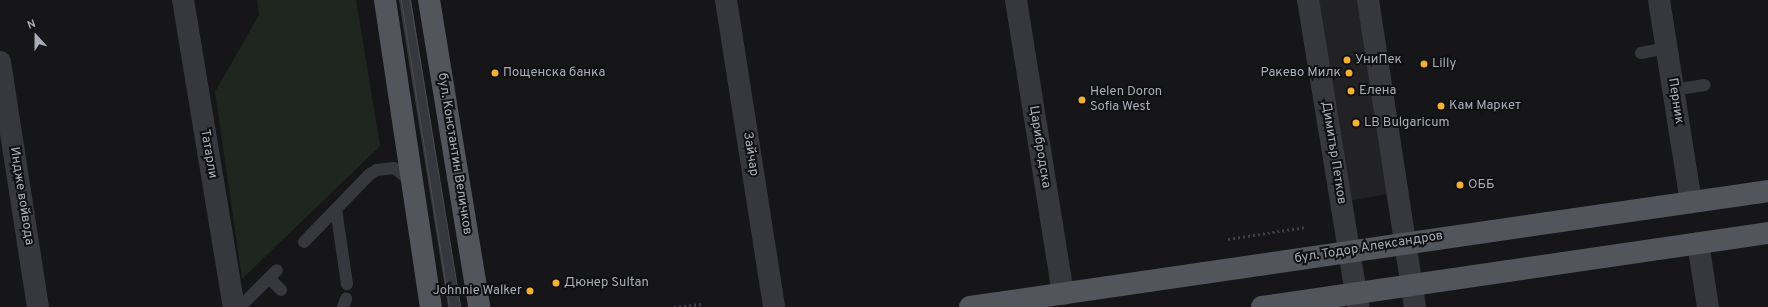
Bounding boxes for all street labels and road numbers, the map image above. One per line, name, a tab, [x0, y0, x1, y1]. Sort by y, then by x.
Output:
street label: бул. Константин Величков	[433, 72, 475, 236]
street label: Перник	[1664, 77, 1686, 125]
street label: Димитър Петков	[1317, 100, 1349, 206]
street label: Царибродска	[1025, 105, 1053, 189]
street label: Татарли	[196, 128, 220, 180]
street label: Зайчар	[739, 131, 761, 177]
street label: Индже войвода	[6, 146, 36, 246]
street label: бул. Тодор Александров	[1293, 228, 1445, 268]

